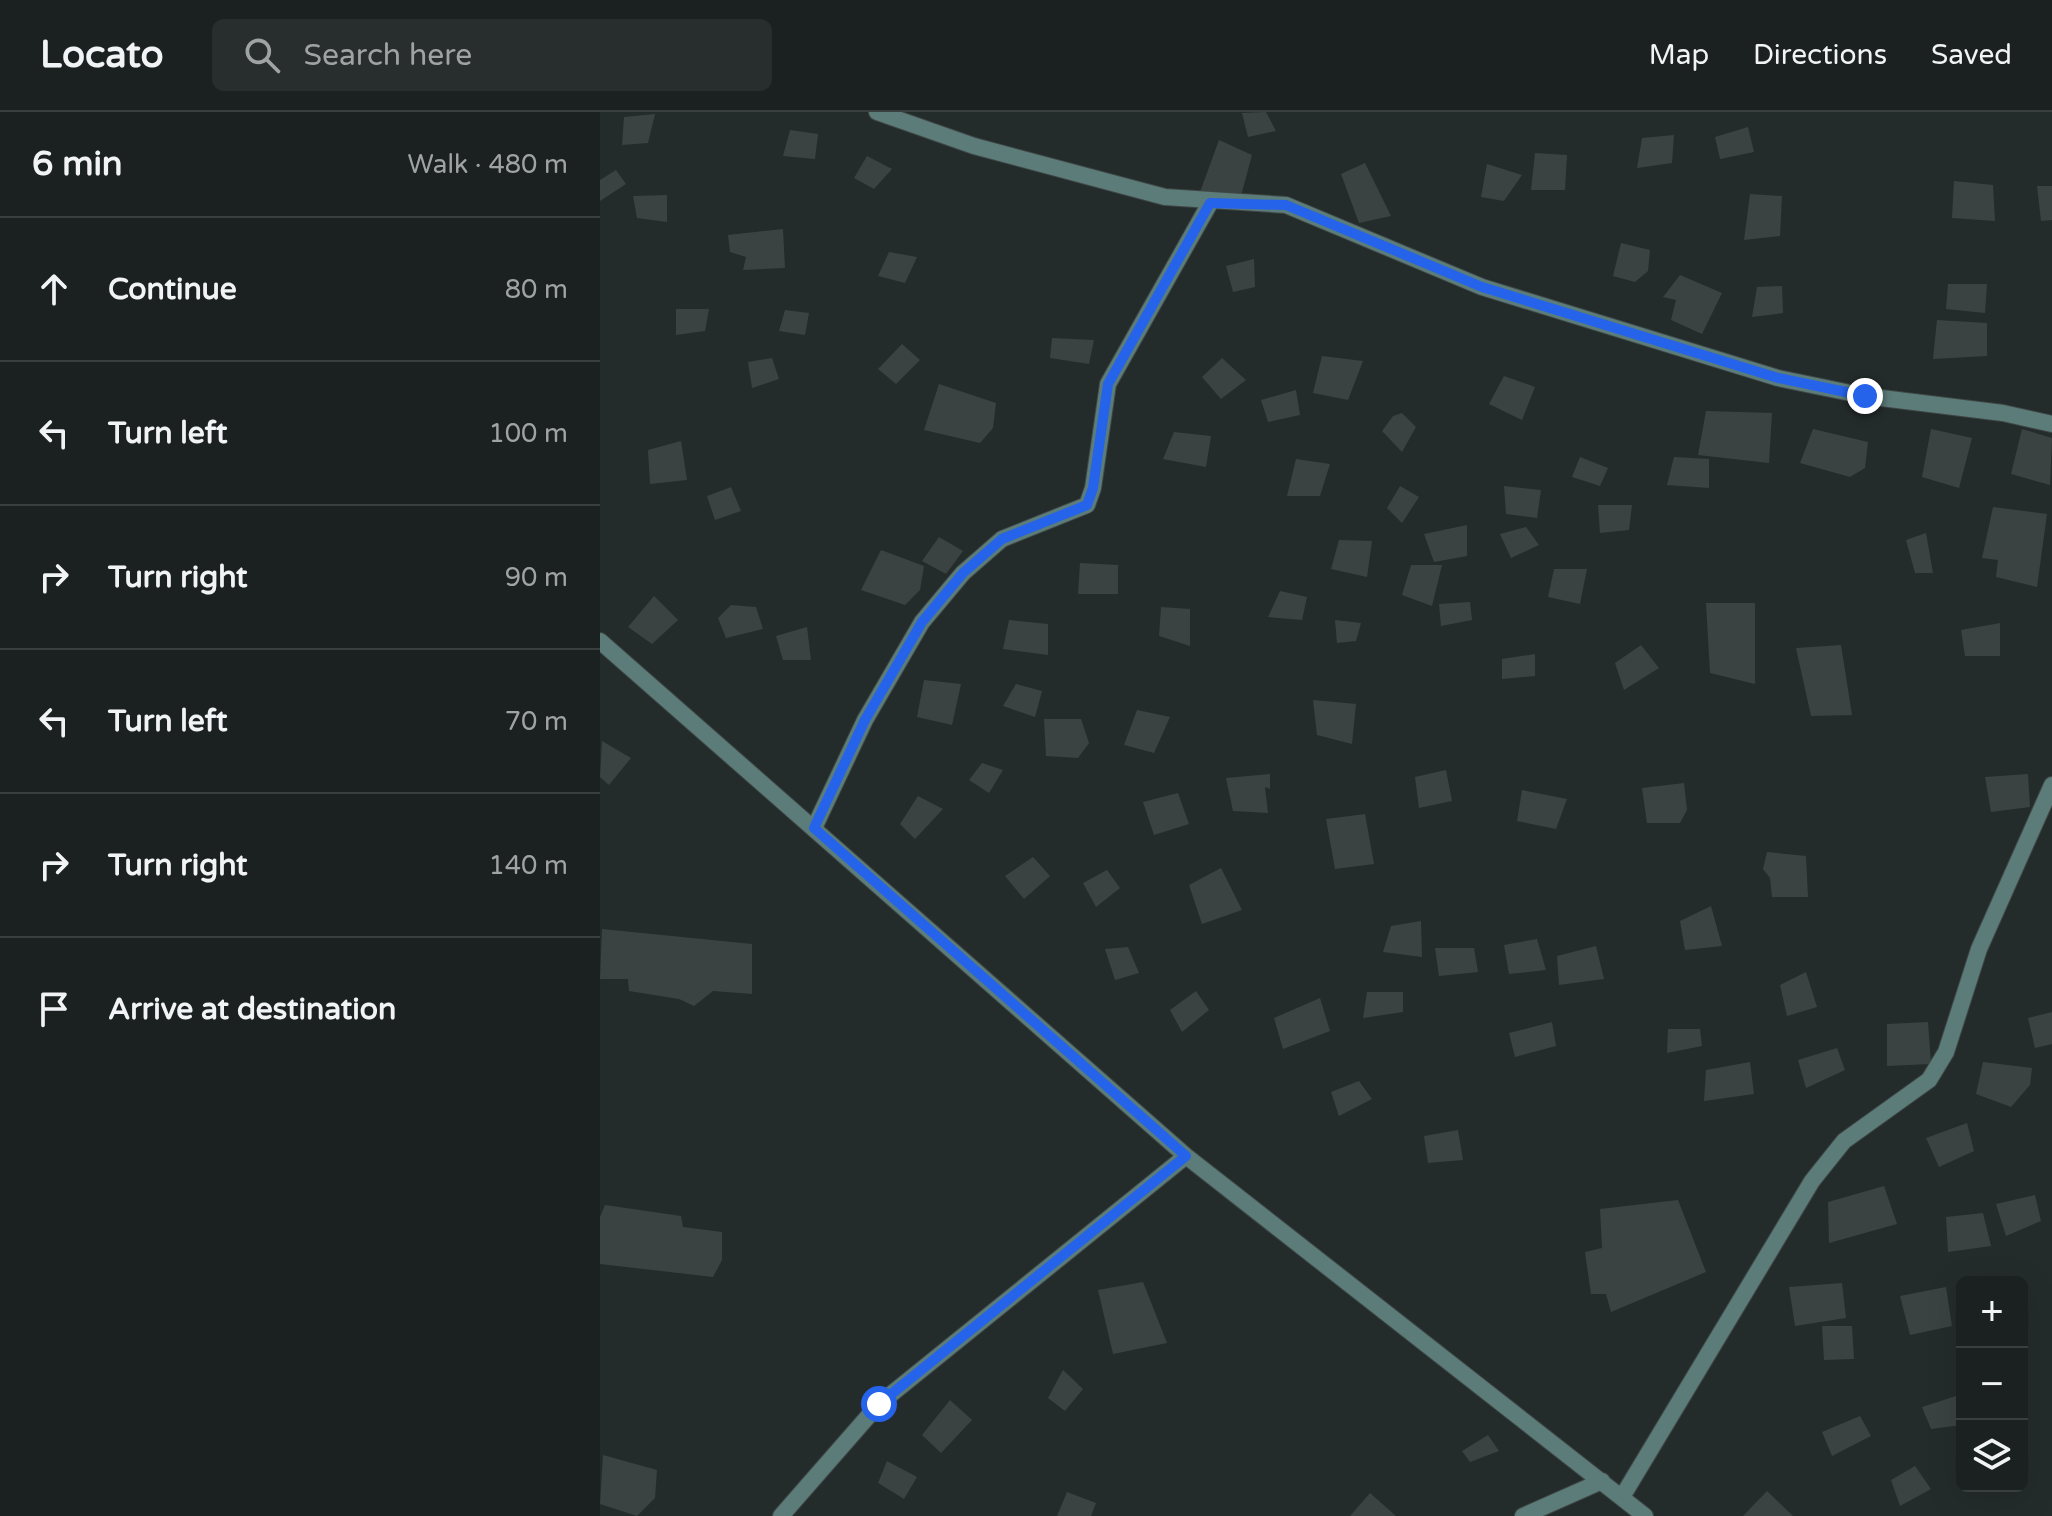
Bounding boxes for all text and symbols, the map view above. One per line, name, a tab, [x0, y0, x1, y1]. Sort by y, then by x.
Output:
search box	[212, 19, 772, 91]
text: Locato	[40, 32, 164, 78]
icon: search	[240, 33, 284, 77]
text: Search here	[304, 37, 472, 74]
text: Map	[1649, 38, 1709, 72]
text: Directions	[1753, 38, 1887, 72]
text: Saved	[1931, 38, 2012, 72]
text: 6 min	[32, 144, 123, 185]
text: Walk · 480 m	[408, 149, 568, 180]
icon: ahead	[32, 267, 76, 311]
text: Continue	[108, 271, 237, 308]
text: 80 m	[505, 274, 568, 305]
route end	[1847, 378, 1883, 414]
icon: left	[32, 411, 76, 455]
text: Turn left	[108, 415, 227, 452]
text: 100 m	[488, 418, 568, 449]
icon: right	[32, 555, 76, 599]
text: Turn right	[108, 559, 248, 596]
text: 90 m	[505, 562, 568, 593]
icon: left	[32, 699, 76, 743]
text: Turn left	[108, 703, 227, 740]
text: 70 m	[505, 706, 568, 737]
icon: right	[32, 843, 76, 887]
text: Turn right	[108, 847, 248, 884]
text: 140 m	[488, 850, 568, 881]
icon: arrive	[32, 987, 76, 1031]
text: Arrive at destination	[108, 991, 396, 1028]
map controls	[1956, 1276, 2028, 1492]
button: +	[1956, 1276, 2028, 1348]
button: −	[1956, 1348, 2028, 1420]
route start	[861, 1386, 897, 1422]
button: layers	[1956, 1420, 2028, 1492]

